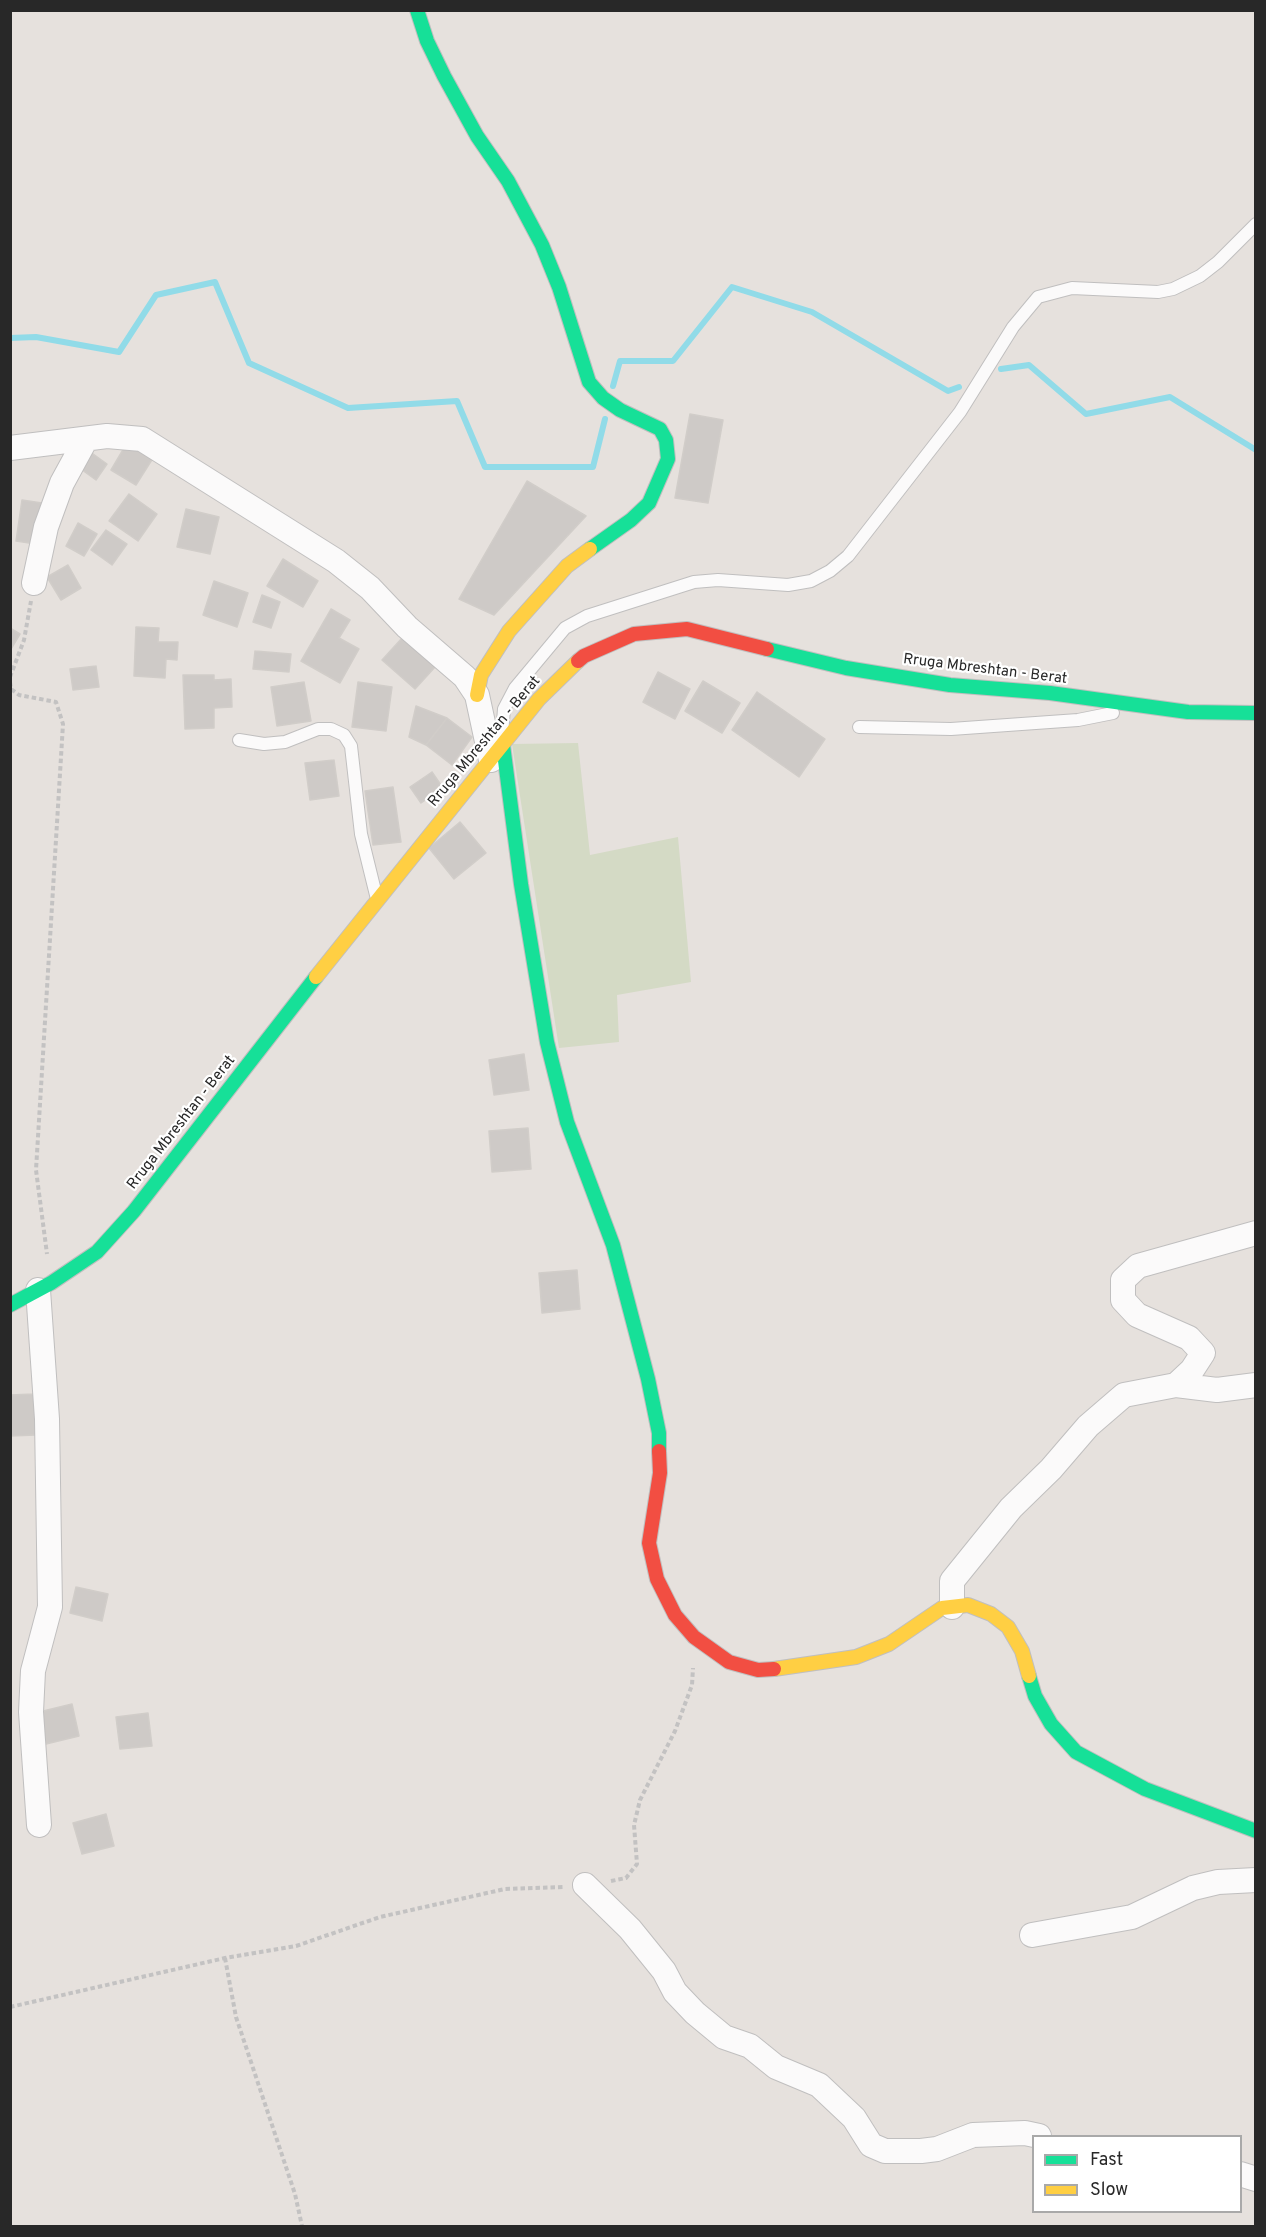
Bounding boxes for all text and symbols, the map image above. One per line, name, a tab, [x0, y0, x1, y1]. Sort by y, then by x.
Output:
street label: Rruga Mbreshtan - Berat	[902, 651, 1068, 689]
street label: Rruga Mbreshtan - Berat	[425, 673, 545, 811]
street label: Rruga Mbreshtan - Berat	[124, 1052, 240, 1194]
legend	[1032, 2135, 1242, 2213]
text: Fast	[1090, 2149, 1123, 2172]
text: Slow	[1090, 2179, 1128, 2202]

